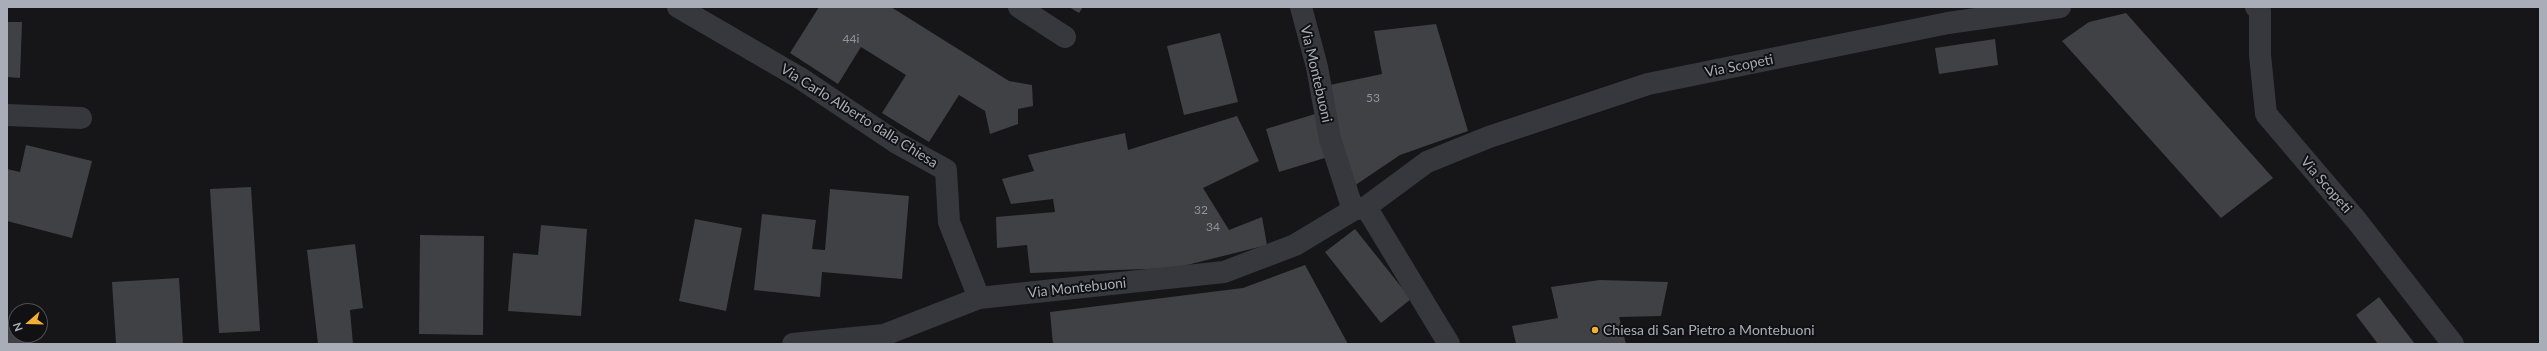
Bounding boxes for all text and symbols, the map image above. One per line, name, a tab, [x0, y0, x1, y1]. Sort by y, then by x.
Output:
street label: Via Montebuoni	[1297, 24, 1335, 124]
house number: 44i	[843, 32, 859, 46]
street label: Via Scopeti	[1703, 51, 1775, 81]
street label: Via Carlo Alberto dalla Chiesa	[777, 61, 941, 171]
house number: 53	[1366, 91, 1380, 105]
street label: Via Scopeti	[2297, 153, 2355, 217]
house number: 32	[1194, 203, 1208, 217]
house number: 34	[1206, 220, 1220, 234]
street label: Via Montebuoni	[1027, 274, 1127, 302]
north arrow	[8, 303, 48, 343]
text: N	[10, 321, 25, 333]
place label: Chiesa di San Pietro a Montebuoni	[1603, 322, 1815, 338]
marker: Chiesa di San Pietro a Montebuoni	[1590, 325, 1600, 335]

